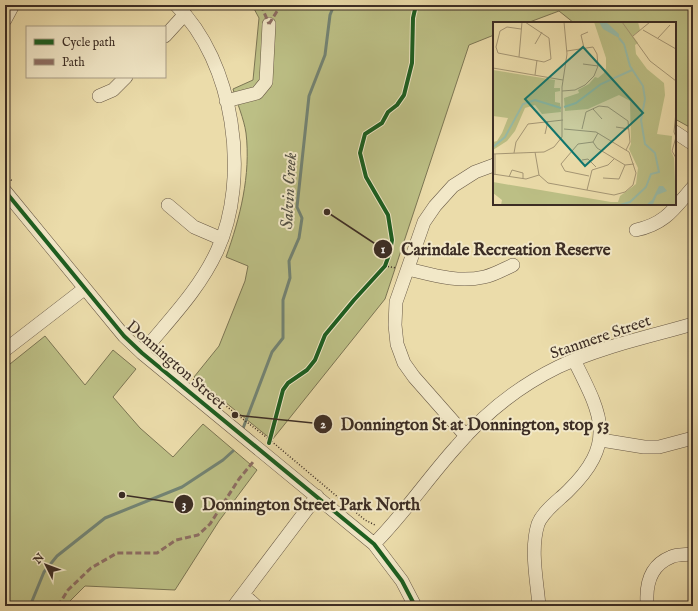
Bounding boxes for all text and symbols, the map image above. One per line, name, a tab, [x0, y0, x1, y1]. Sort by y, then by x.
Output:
inset map	[493, 22, 676, 205]
legend	[26, 26, 166, 78]
text: Cycle path	[62, 35, 116, 51]
text: Path	[62, 55, 85, 70]
water label: Salvin Creek	[277, 152, 302, 230]
callout: Carindale Recreation Reserve	[373, 235, 618, 264]
text: Carindale Recreation Reserve	[401, 240, 611, 261]
text: 1	[381, 242, 386, 257]
street label: Stanmere Street	[548, 311, 654, 364]
street label: Donnington Street	[122, 317, 230, 415]
callout: Donnington St at Donnington, stop 53	[313, 409, 618, 438]
text: Donnington St at Donnington, stop 53	[341, 415, 609, 436]
text: 2	[320, 417, 326, 432]
callout: Donnington Street Park North	[174, 489, 428, 518]
text: Donnington Street Park North	[202, 495, 421, 516]
text: 3	[182, 497, 186, 512]
north arrow	[26, 545, 66, 585]
text: N	[30, 550, 48, 568]

